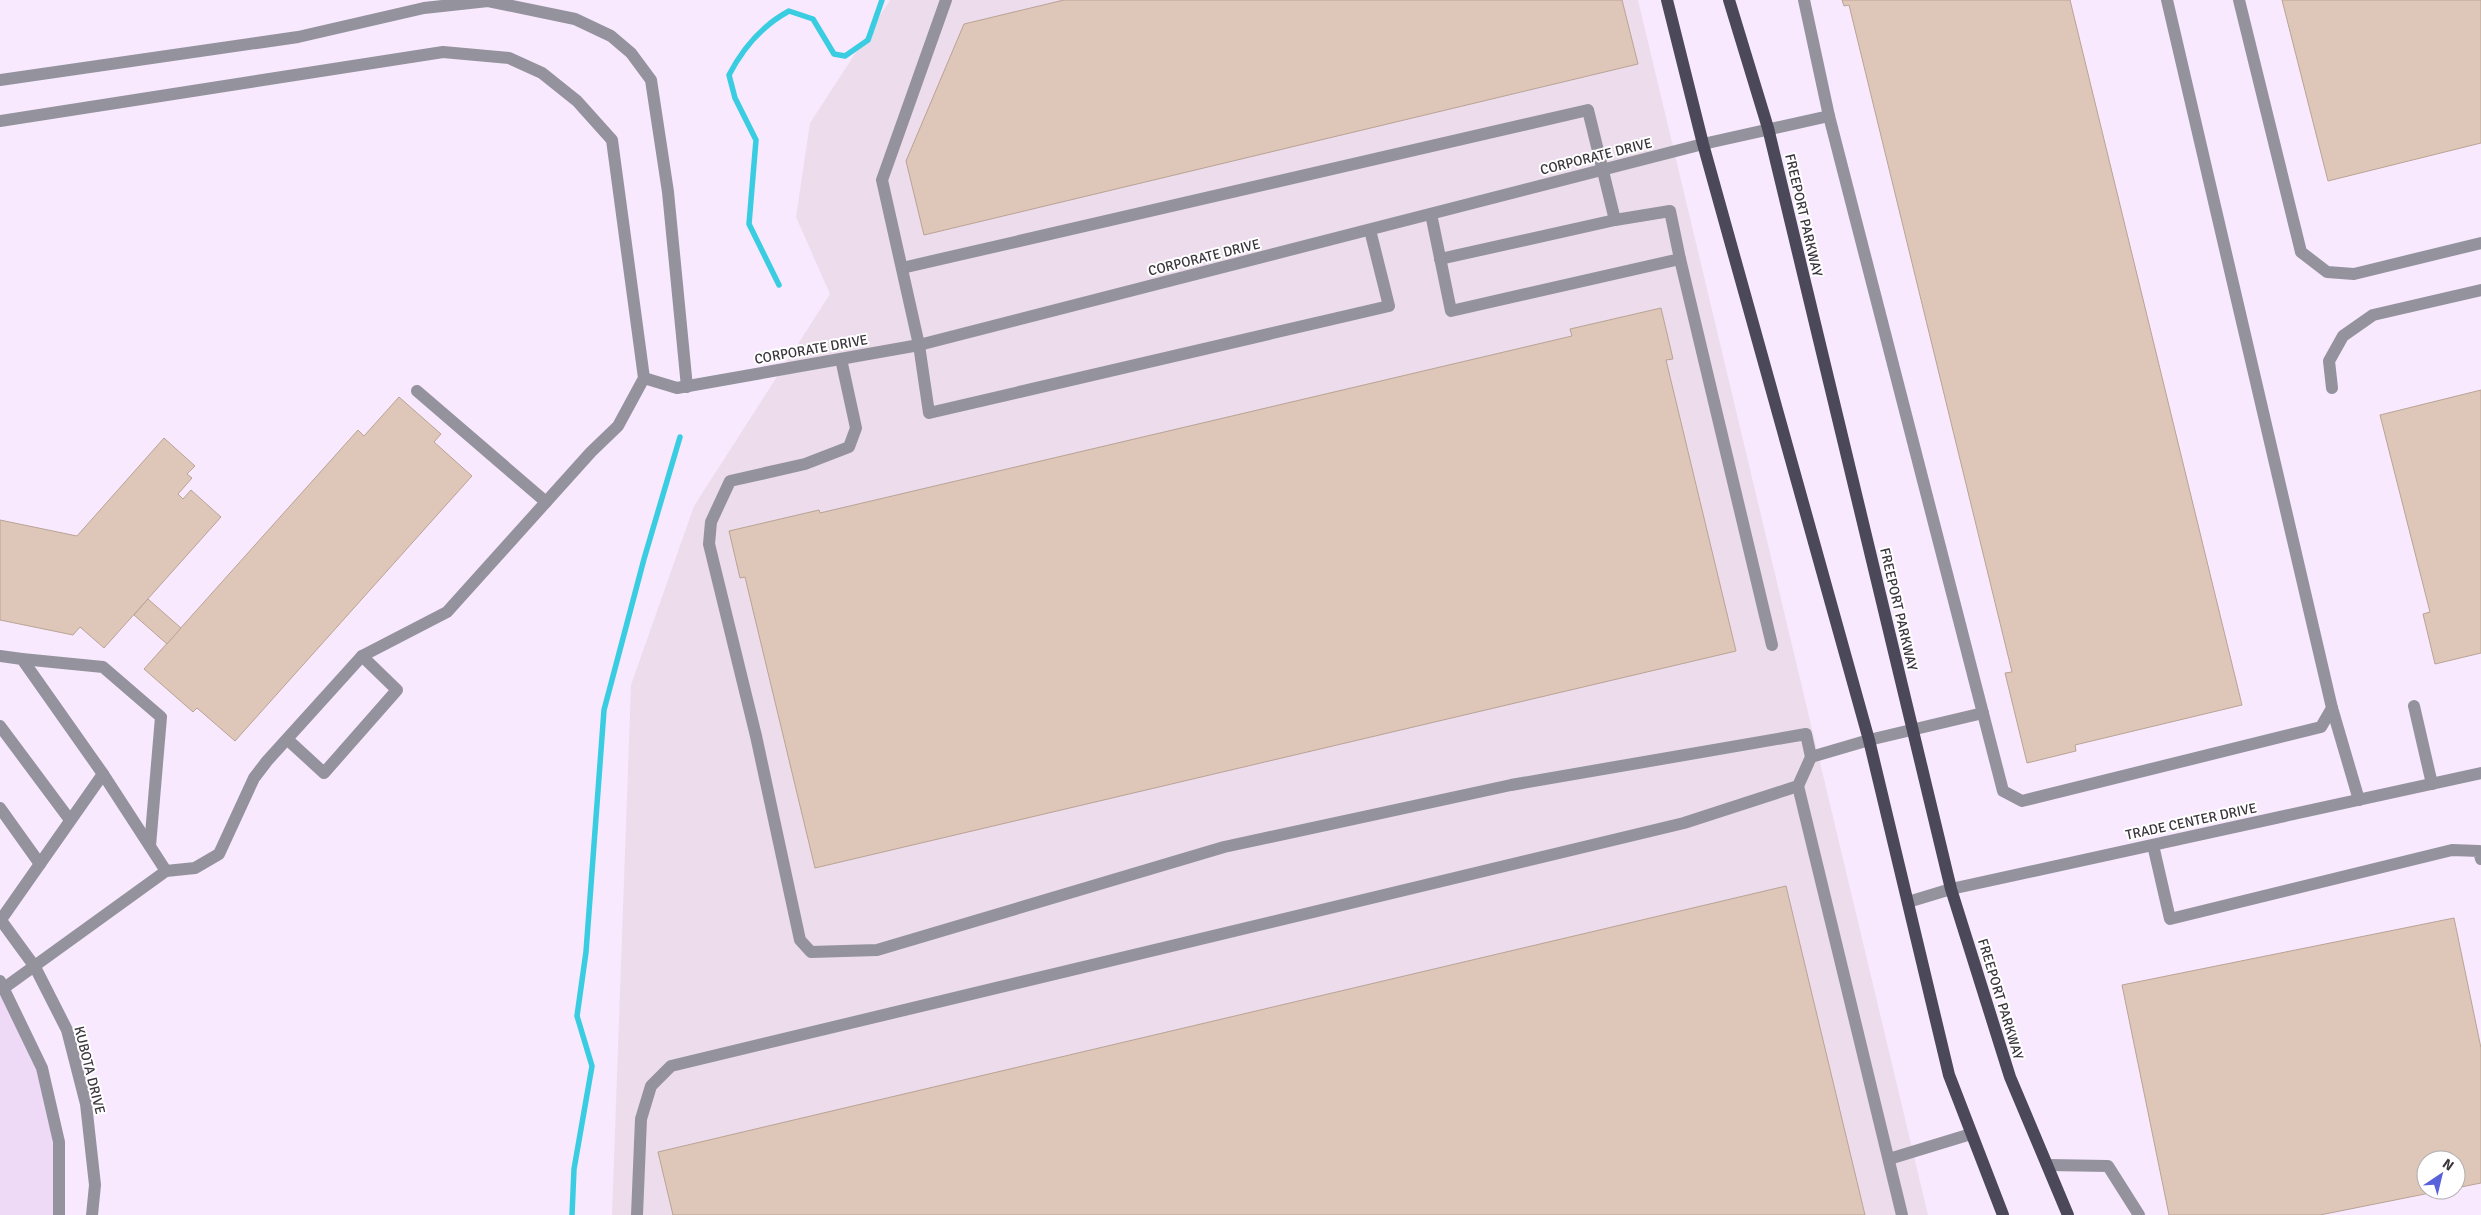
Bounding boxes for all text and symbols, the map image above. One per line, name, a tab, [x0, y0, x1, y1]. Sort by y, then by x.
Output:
street label: CORPORATE DRIVE	[1538, 134, 1654, 179]
street label: FREEPORT PARKWAY	[1781, 152, 1826, 278]
street label: CORPORATE DRIVE	[1146, 235, 1262, 280]
street label: CORPORATE DRIVE	[753, 331, 869, 368]
street label: FREEPORT PARKWAY	[1876, 546, 1921, 672]
street label: TRADE CENTER DRIVE	[2124, 799, 2258, 844]
street label: FREEPORT PARKWAY	[1974, 937, 2027, 1062]
street label: KUBOTA DRIVE	[70, 1024, 109, 1116]
north arrow	[2416, 1150, 2466, 1200]
text: N	[2439, 1155, 2457, 1175]

